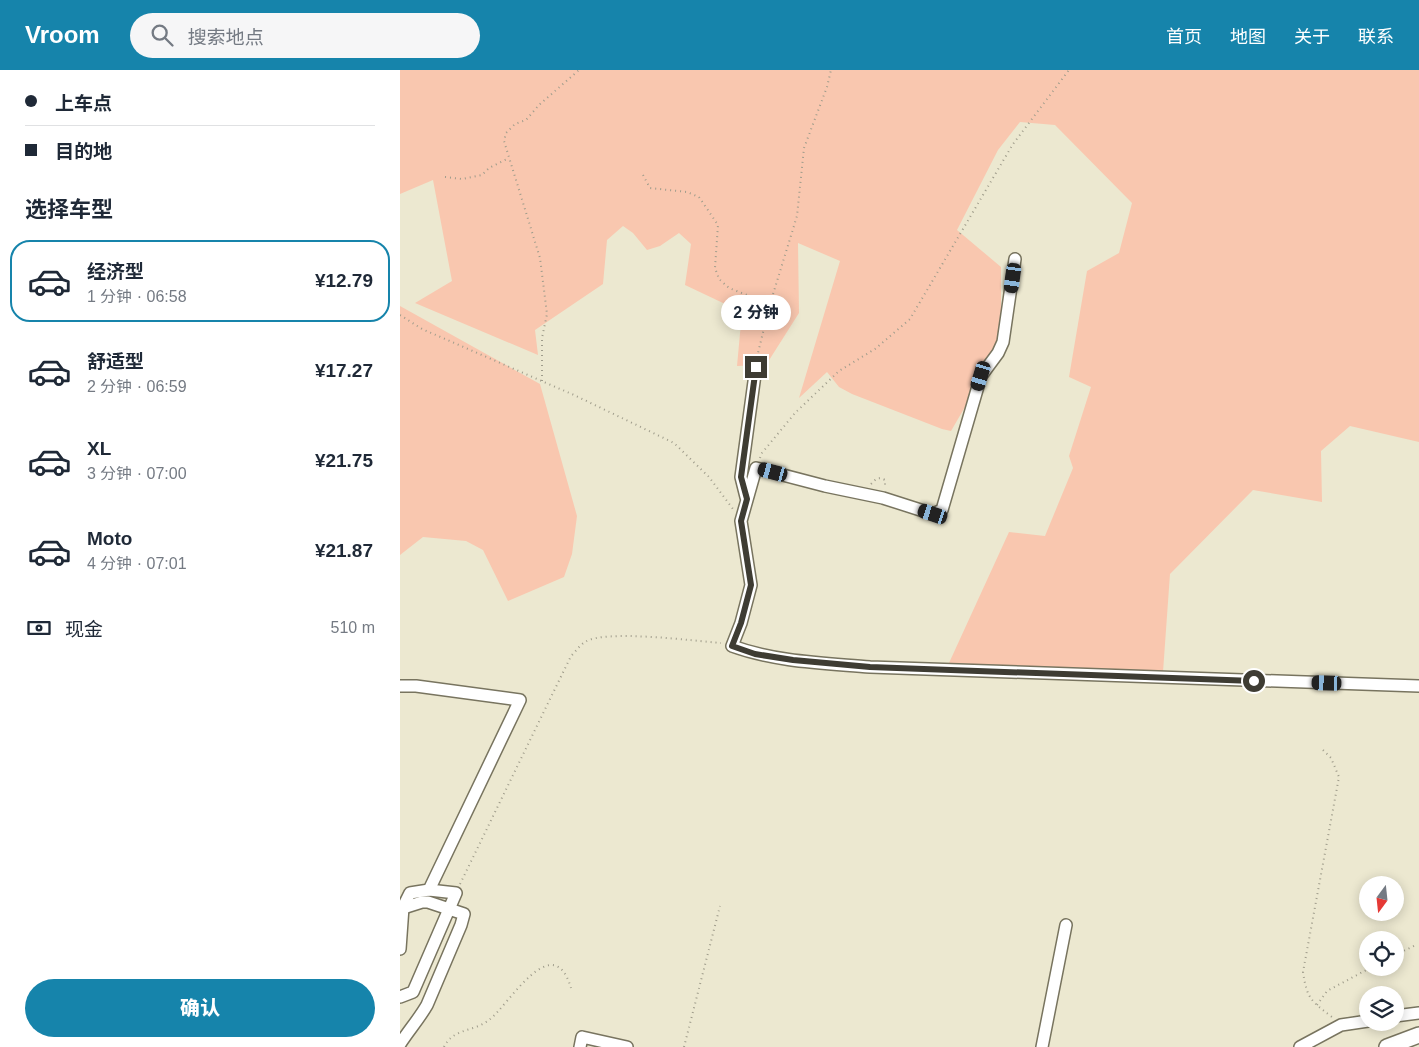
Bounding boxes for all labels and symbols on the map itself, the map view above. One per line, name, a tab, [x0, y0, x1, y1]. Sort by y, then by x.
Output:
car	[1003, 262, 1022, 294]
callout: 2 分钟	[721, 294, 791, 330]
route end	[745, 356, 767, 378]
car	[969, 359, 992, 393]
car	[756, 461, 789, 483]
car	[916, 502, 949, 526]
route start	[1243, 670, 1265, 692]
car	[1311, 675, 1342, 691]
north arrow	[1359, 876, 1404, 921]

